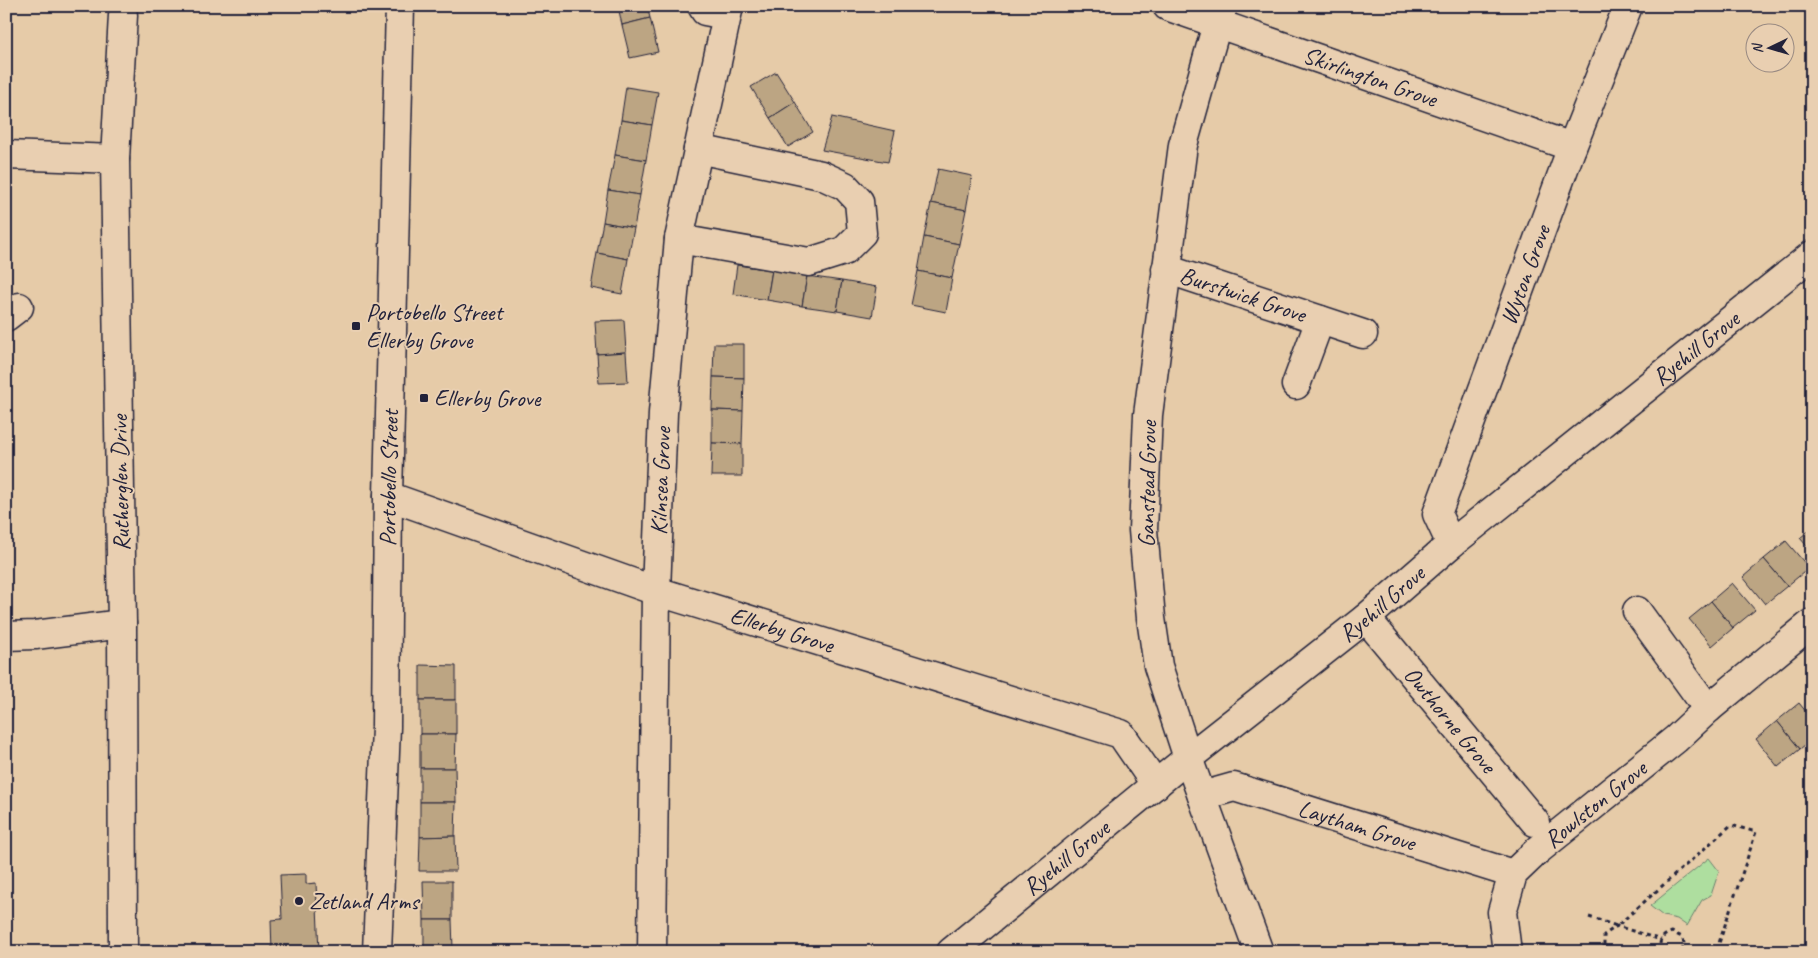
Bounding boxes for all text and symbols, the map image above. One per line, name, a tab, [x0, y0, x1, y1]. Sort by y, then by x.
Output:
north arrow	[1746, 22, 1796, 72]
street label: Skirlington Grove	[1299, 40, 1443, 115]
text: N	[1748, 42, 1766, 54]
street label: Wyton Grove	[1493, 219, 1558, 329]
street label: Burstwick Grove	[1176, 260, 1312, 330]
place label: Portobello Street Ellerby Grove	[366, 297, 504, 355]
street label: Ryehill Grove	[1646, 303, 1747, 392]
marker: Portobello Street Ellerby Grove	[350, 320, 362, 332]
place label: Ellerby Grove	[434, 383, 543, 413]
marker: Ellerby Grove	[418, 392, 430, 404]
street label: Portobello Street	[373, 408, 405, 547]
street label: Rutherglen Drive	[104, 412, 136, 551]
street label: Ganstead Grove	[1131, 418, 1163, 548]
street label: Kilnsea Grove	[643, 424, 678, 536]
street label: Ryehill Grove	[1333, 557, 1433, 649]
street label: Ellerby Grove	[727, 600, 839, 660]
street label: Owthorne Grove	[1397, 660, 1504, 781]
street label: Rowlston Grove	[1538, 752, 1654, 854]
street label: Laytham Grove	[1295, 793, 1421, 858]
street label: Ryehill Grove	[1017, 812, 1117, 902]
place label: Zetland Arms	[309, 886, 421, 916]
marker: Zetland Arms	[293, 895, 305, 907]

